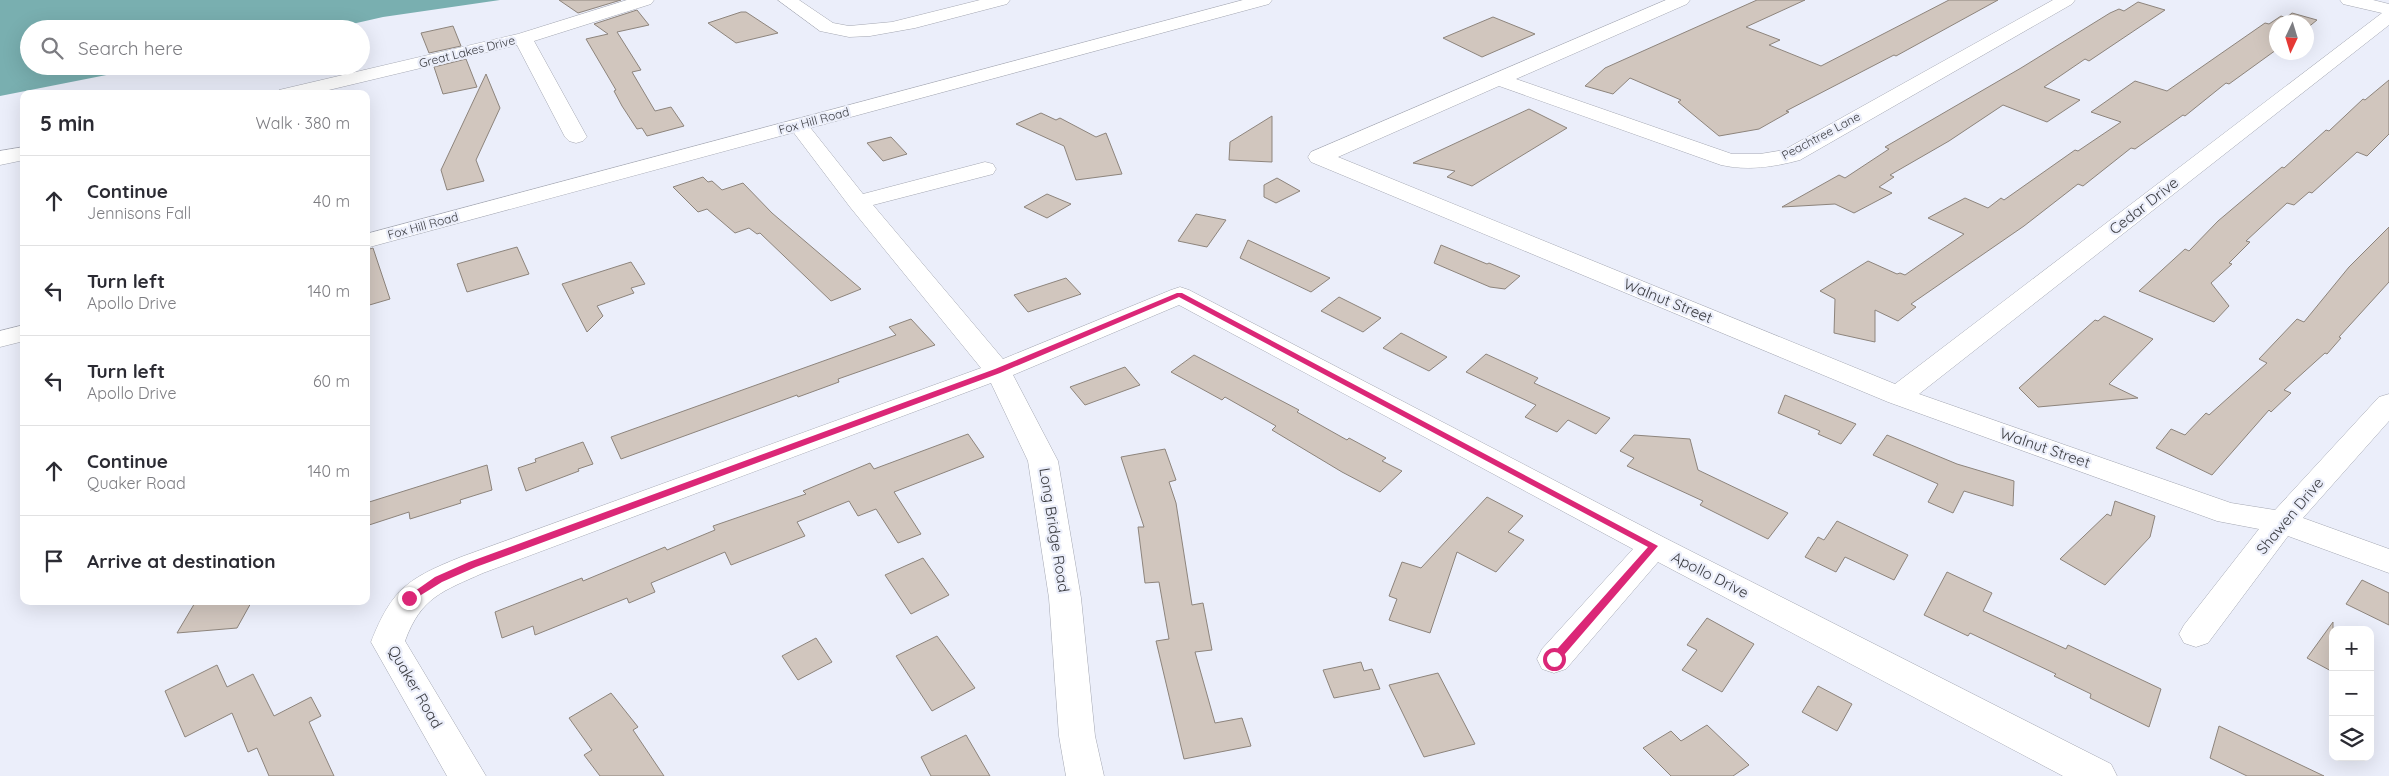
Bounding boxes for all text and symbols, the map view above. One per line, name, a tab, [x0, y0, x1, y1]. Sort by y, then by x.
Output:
north arrow	[2269, 15, 2314, 60]
search box	[20, 20, 370, 75]
street label: Great Lakes Drive	[417, 32, 517, 71]
icon: search	[38, 34, 66, 62]
text: Search here	[78, 36, 183, 60]
street label: Fox Hill Road	[777, 104, 851, 137]
street label: Peachtree Lane	[1779, 108, 1863, 163]
text: 5 min	[40, 110, 95, 136]
text: Walk · 380 m	[255, 113, 350, 133]
street label: Cedar Drive	[2105, 173, 2182, 238]
text: Continue	[87, 179, 168, 203]
icon: ahead	[40, 187, 68, 215]
text: 40 m	[313, 191, 350, 211]
text: Jennisons Fall	[87, 203, 191, 223]
street label: Fox Hill Road	[386, 209, 460, 242]
text: Turn left	[87, 269, 165, 293]
street label: Walnut Street	[1621, 274, 1715, 327]
icon: left	[40, 277, 68, 305]
text: 140 m	[307, 281, 350, 301]
text: Apollo Drive	[87, 293, 176, 313]
text: Turn left	[87, 359, 165, 383]
icon: left	[40, 367, 68, 395]
text: 60 m	[313, 371, 350, 391]
text: Apollo Drive	[87, 383, 176, 403]
street label: Walnut Street	[1997, 423, 2093, 472]
text: Continue	[87, 449, 168, 473]
icon: ahead	[40, 457, 68, 485]
text: 140 m	[307, 461, 350, 481]
street label: Long Bridge Road	[1035, 466, 1074, 594]
text: Quaker Road	[87, 473, 186, 493]
street label: Shawen Drive	[2252, 473, 2327, 558]
icon: arrive	[40, 547, 68, 575]
street label: Apollo Drive	[1669, 547, 1752, 602]
text: Arrive at destination	[87, 549, 276, 573]
route end	[398, 587, 421, 610]
map controls	[2329, 626, 2374, 761]
button: +	[2329, 626, 2374, 671]
street label: Quaker Road	[384, 642, 447, 732]
route start	[1543, 648, 1566, 671]
button: −	[2329, 671, 2374, 716]
button: layers	[2329, 716, 2374, 761]

